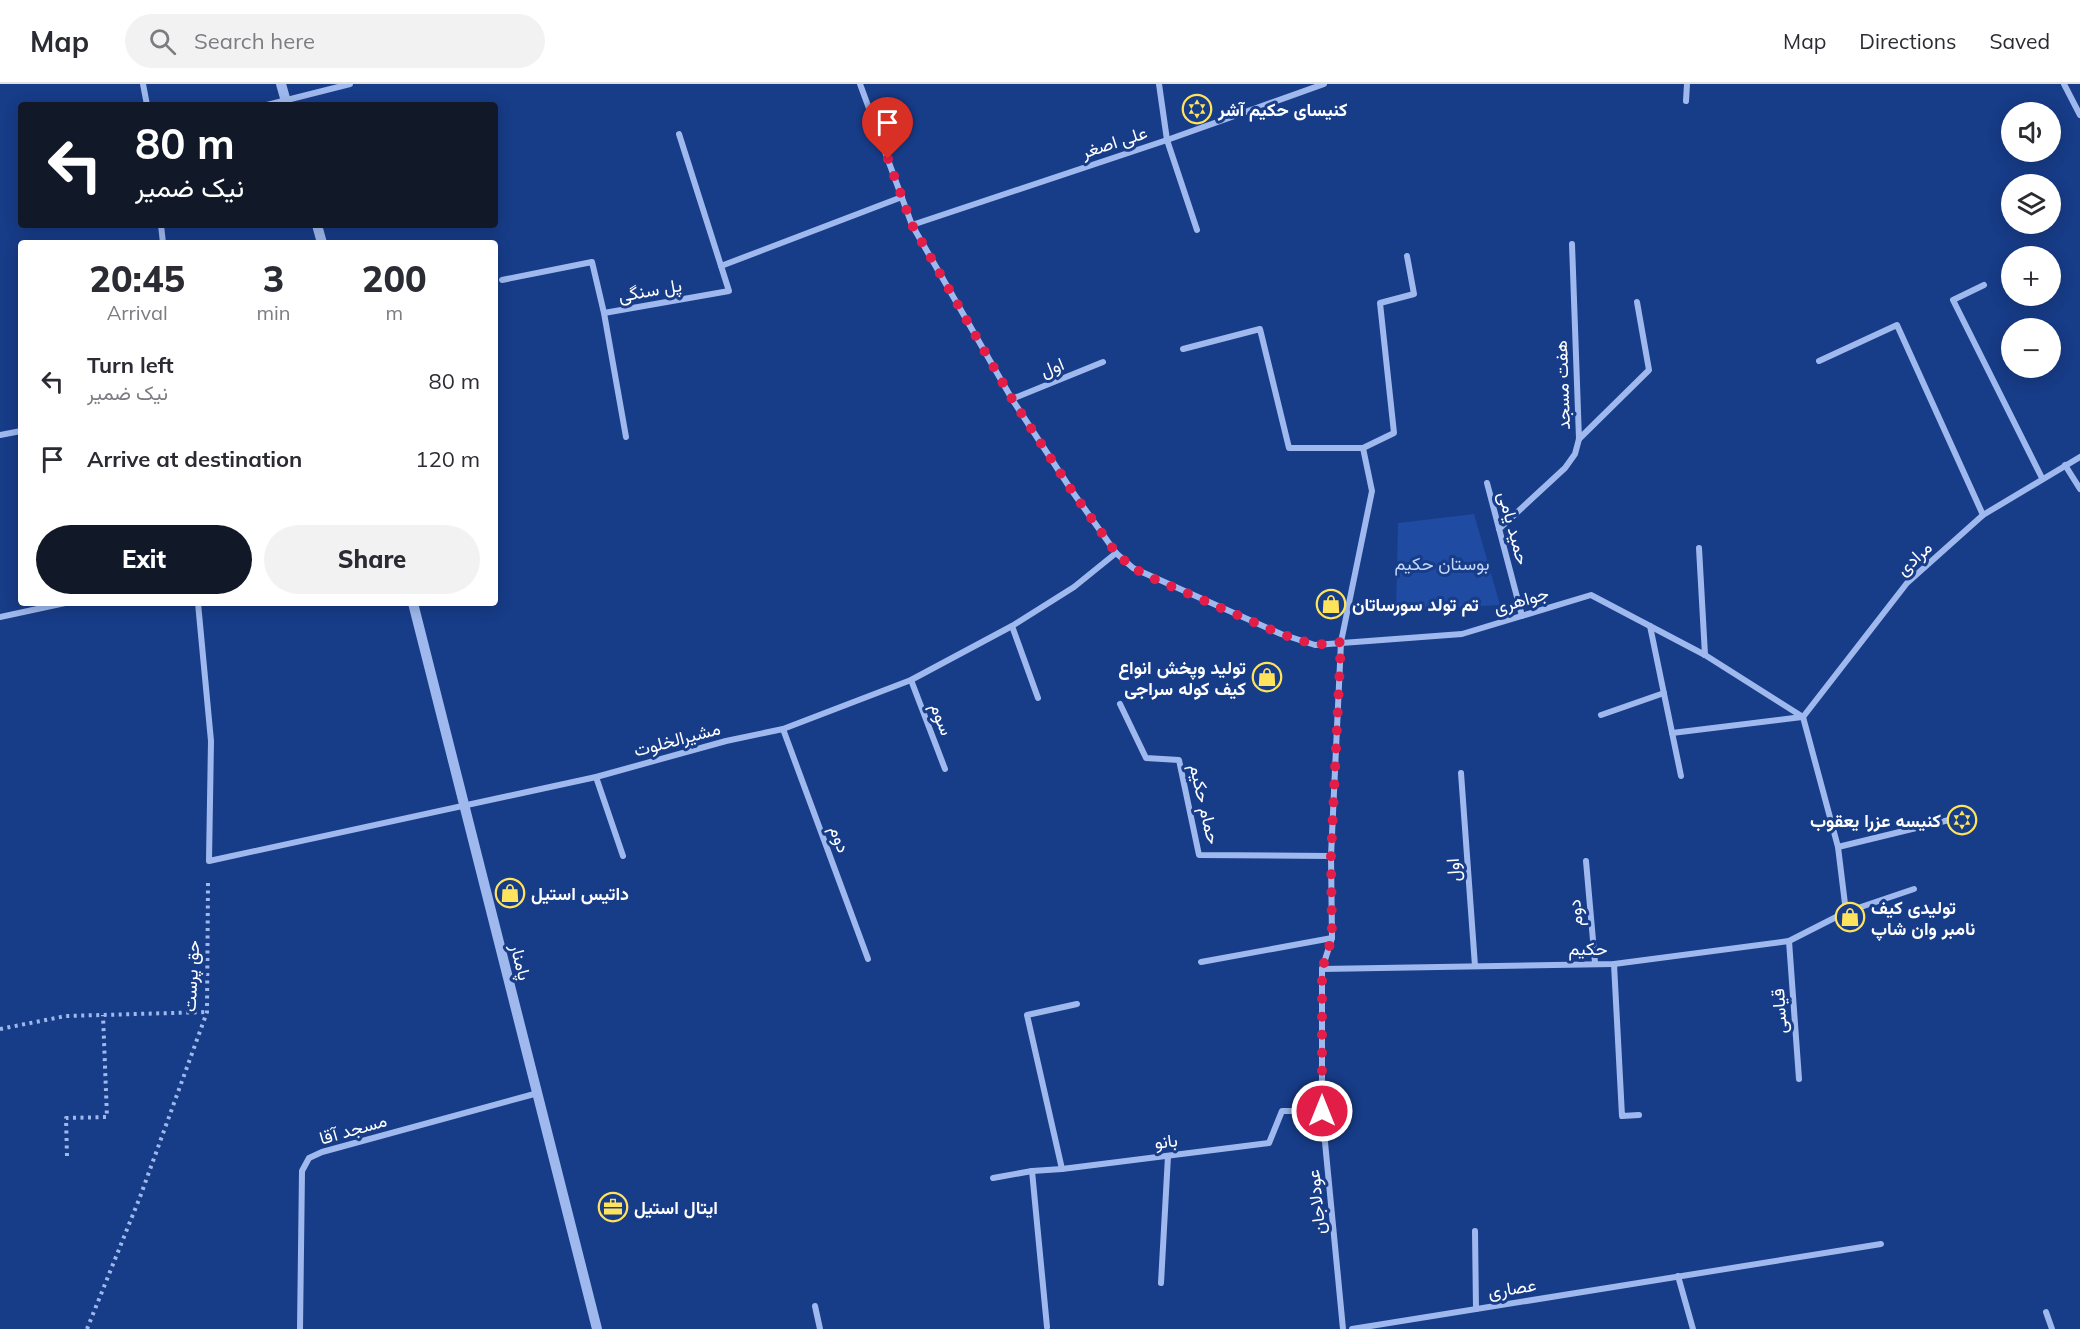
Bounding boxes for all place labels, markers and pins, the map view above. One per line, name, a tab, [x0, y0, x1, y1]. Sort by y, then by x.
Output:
synagogue icon: کنیسای حکیم آشر	[1181, 93, 1213, 125]
pin	[862, 97, 913, 159]
place label: کنیسای حکیم آشر	[1217, 98, 1347, 122]
shop icon: تم تولد سورساتان	[1315, 588, 1347, 620]
place label: تم تولد سورساتان	[1352, 593, 1479, 617]
place label: تولید وپخش انواع کیف کوله سراجی	[1118, 656, 1246, 700]
shop icon: تولید وپخش انواع کیف کوله سراجی	[1251, 661, 1283, 693]
synagogue icon: کنیسه عزرا یعقوب	[1946, 804, 1978, 836]
place label: کنیسه عزرا یعقوب	[1810, 809, 1941, 832]
shop icon: داتیس استیل	[494, 877, 526, 909]
place label: داتیس استیل	[531, 882, 629, 905]
place label: تولیدی کیف نامبر وان شاپ	[1871, 896, 1975, 941]
shop icon: تولیدی کیف نامبر وان شاپ	[1834, 901, 1866, 933]
office icon: ایتال استیل	[597, 1191, 629, 1223]
place label: ایتال استیل	[634, 1196, 718, 1219]

